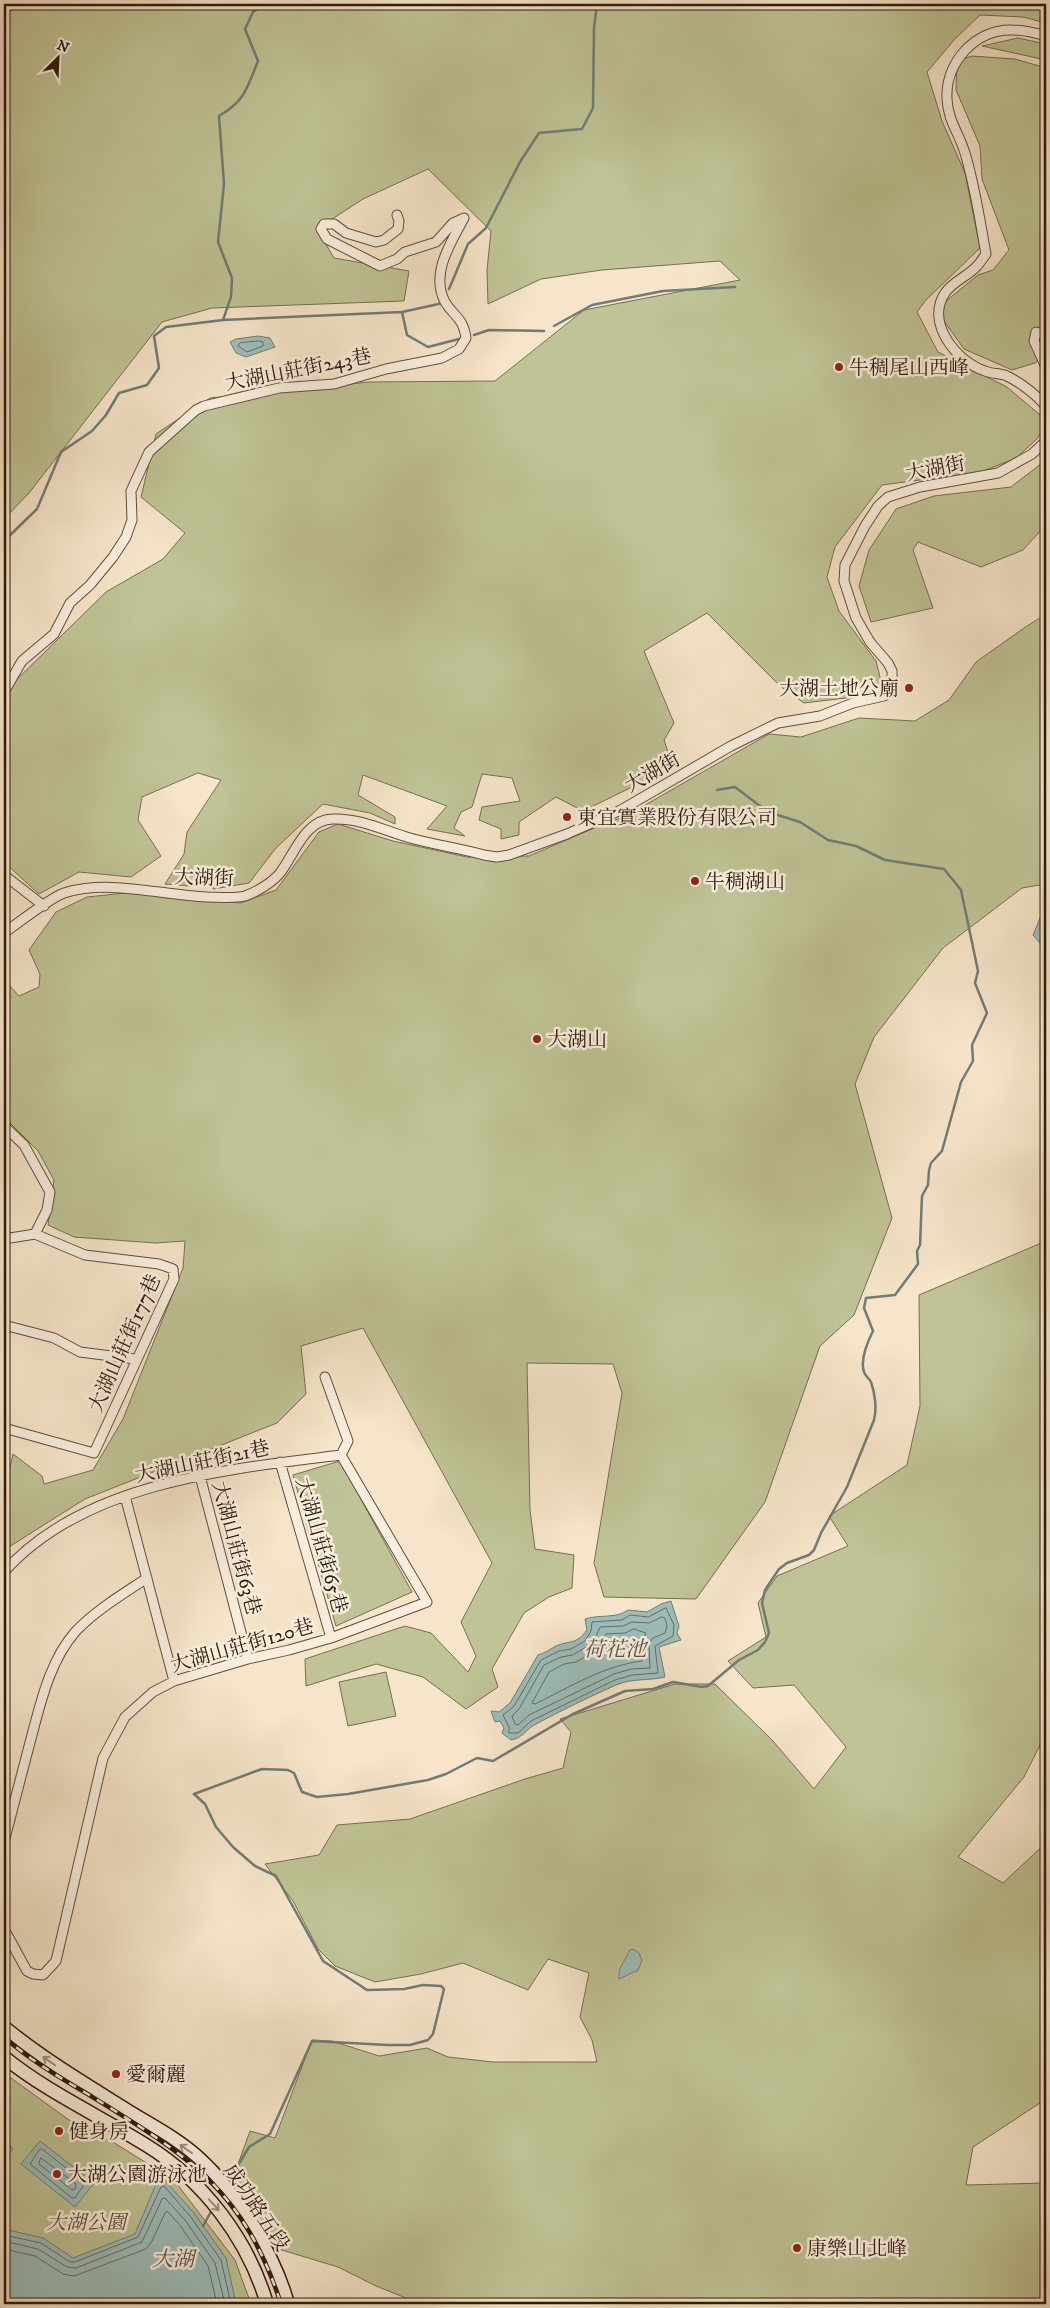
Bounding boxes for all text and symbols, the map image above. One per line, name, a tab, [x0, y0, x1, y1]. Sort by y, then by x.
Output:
north arrow	[32, 32, 82, 82]
text: N	[54, 36, 72, 58]
street label: 大湖山莊街243巷	[223, 344, 374, 397]
place label: 牛稠尾山西峰	[849, 356, 969, 381]
marker: 牛稠尾山西峰	[833, 361, 845, 373]
street label: 大湖街	[903, 451, 967, 487]
place label: 大湖土地公廟	[779, 677, 899, 702]
marker: 大湖土地公廟	[903, 682, 915, 694]
street label: 大湖街	[621, 747, 685, 799]
place label: 東宜實業股份有限公司	[577, 806, 777, 831]
marker: 東宜實業股份有限公司	[561, 811, 573, 823]
street label: 大湖街	[174, 865, 234, 892]
place label: 牛稠湖山	[705, 870, 785, 895]
marker: 牛稠湖山	[689, 875, 701, 887]
place label: 大湖山	[547, 1028, 607, 1053]
marker: 大湖山	[531, 1033, 543, 1045]
street label: 大湖山莊街177巷	[84, 1271, 167, 1416]
street label: 大湖山莊街21巷	[133, 1436, 272, 1489]
street label: 大湖山莊街65巷	[289, 1475, 352, 1616]
street label: 大湖山莊街63巷	[206, 1479, 265, 1618]
street label: 大湖山莊街120巷	[168, 1614, 317, 1679]
water label: 荷花池	[584, 1637, 648, 1663]
one-way arrow	[42, 2056, 56, 2066]
place label: 愛爾麗	[126, 2063, 186, 2088]
marker: 愛爾麗	[110, 2068, 122, 2080]
place label: 健身房	[69, 2120, 129, 2145]
marker: 健身房	[53, 2125, 65, 2137]
one-way arrow	[179, 2144, 193, 2154]
street label: 成功路五段	[217, 2159, 294, 2256]
place label: 大湖公園游泳池	[67, 2163, 207, 2188]
marker: 大湖公園游泳池	[51, 2168, 63, 2180]
one-way arrow	[208, 2198, 220, 2211]
park label: 大湖公園	[46, 2211, 129, 2236]
place label: 康樂山北峰	[807, 2237, 907, 2262]
marker: 康樂山北峰	[791, 2242, 803, 2254]
water label: 大湖	[152, 2247, 198, 2273]

